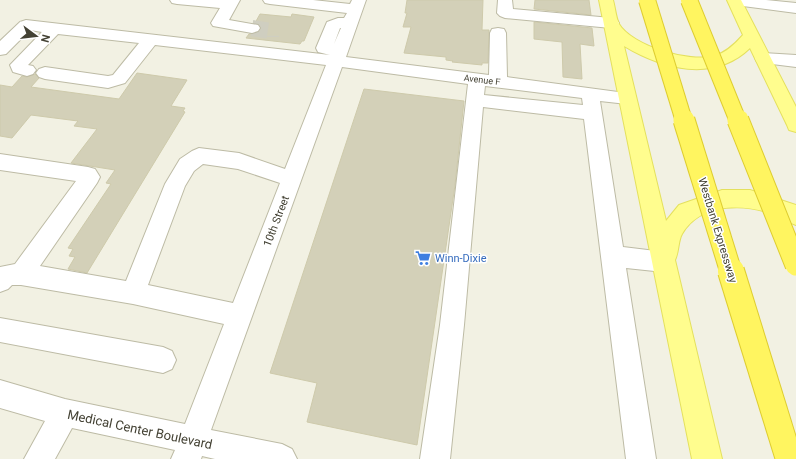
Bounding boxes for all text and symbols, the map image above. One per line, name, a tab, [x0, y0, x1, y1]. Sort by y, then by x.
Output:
north arrow	[16, 16, 56, 56]
text: N	[38, 33, 52, 44]
street label: Avenue F	[463, 73, 501, 87]
street label: Westbank Expressway	[695, 176, 740, 285]
street label: 10th Street	[261, 193, 292, 249]
supermarket icon: Winn-Dixie	[414, 249, 432, 267]
place label: Winn-Dixie	[435, 252, 487, 265]
street label: Medical Center Boulevard	[66, 407, 214, 452]

